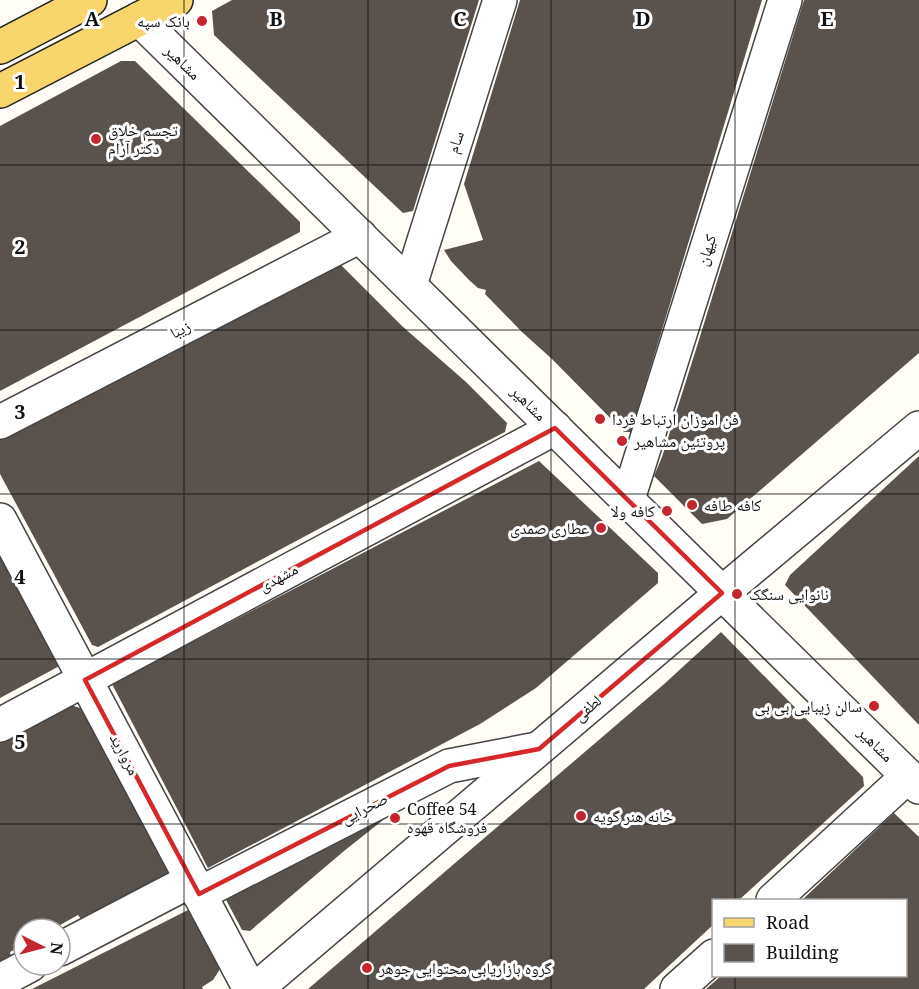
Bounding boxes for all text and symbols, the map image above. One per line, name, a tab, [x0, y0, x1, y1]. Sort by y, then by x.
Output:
text: A	[84, 5, 100, 32]
text: B	[269, 5, 283, 32]
text: C	[453, 5, 467, 32]
text: D	[635, 5, 651, 32]
text: E	[820, 5, 834, 32]
place label: بانک سپه	[137, 10, 190, 32]
marker: بانک سپه	[195, 14, 209, 28]
street label: مشاهیر	[159, 39, 206, 85]
text: 1	[14, 68, 26, 95]
place label: تجسم خلاق دکتر آرام	[108, 119, 178, 159]
street label: سام	[441, 128, 469, 156]
marker: تجسم خلاق دکتر آرام	[89, 132, 103, 146]
street label: کیهان	[691, 231, 722, 269]
text: 2	[14, 233, 26, 260]
street label: زیبا	[166, 315, 194, 343]
street label: مشاهیر	[506, 380, 552, 426]
text: 3	[14, 398, 26, 425]
place label: فن اموزان ارتباط فردا	[612, 408, 739, 430]
marker: فن اموزان ارتباط فردا	[593, 412, 607, 426]
place label: پروتئین مشاهیر	[633, 430, 725, 452]
marker: پروتئین مشاهیر	[615, 434, 629, 448]
place label: کافه طافه	[704, 494, 762, 516]
marker: کافه طافه	[685, 498, 699, 512]
place label: کافه ولا	[610, 500, 655, 522]
marker: کافه ولا	[660, 504, 674, 518]
place label: عطاری صمدی	[510, 517, 589, 539]
marker: عطاری صمدی	[594, 521, 608, 535]
street label: مشهدی	[255, 558, 301, 596]
text: 4	[14, 563, 26, 590]
place label: نانوایی سنگک	[749, 583, 829, 605]
marker: نانوایی سنگک	[730, 587, 744, 601]
street label: لطفی	[568, 690, 606, 726]
place label: سالن زیبایی بی بی	[755, 695, 862, 717]
marker: سالن زیبایی بی بی	[867, 699, 881, 713]
street label: مشاهیر	[853, 721, 899, 767]
text: 5	[14, 728, 26, 755]
street label: مروارید	[105, 729, 145, 779]
street label: صحرایی	[337, 787, 391, 829]
place label: Coffee 54 فروشگاه قهوه	[407, 798, 487, 838]
place label: خانه هنر گویه	[593, 805, 673, 827]
marker: خانه هنر گویه	[574, 809, 588, 823]
marker: Coffee 54 فروشگاه قهوه	[388, 811, 402, 825]
legend	[712, 899, 907, 977]
text: Road	[766, 910, 809, 934]
north arrow	[12, 917, 72, 977]
text: Building	[766, 940, 839, 964]
text: N	[45, 941, 69, 956]
place label: گروه بازاریابی محتوایی جوهر	[378, 957, 552, 979]
marker: گروه بازاریابی محتوایی جوهر	[360, 961, 374, 975]

